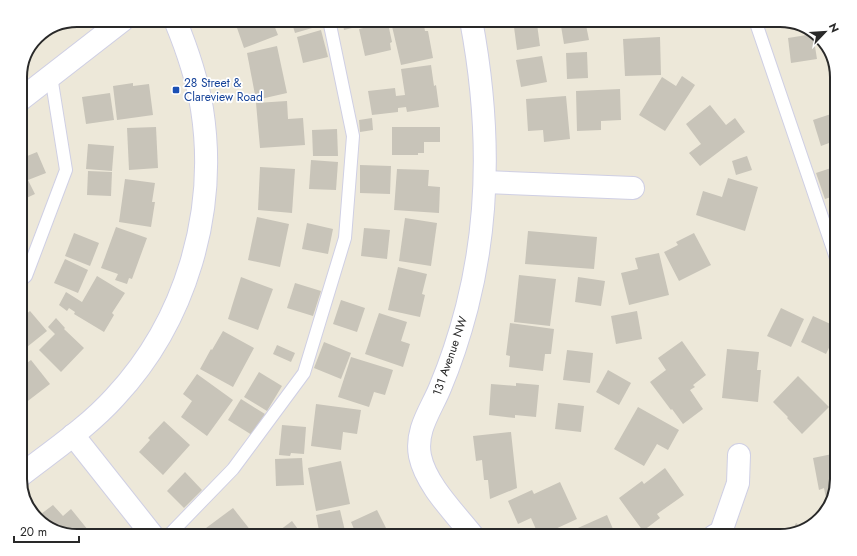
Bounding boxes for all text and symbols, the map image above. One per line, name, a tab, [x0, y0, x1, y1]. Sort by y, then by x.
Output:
north arrow	[805, 12, 845, 52]
text: N	[825, 20, 843, 35]
place label: 28 Street & Clareview Road	[184, 74, 263, 106]
marker: 28 Street & Clareview Road	[171, 85, 181, 95]
street label: 131 Avenue NW	[428, 314, 472, 398]
scale bar	[14, 518, 79, 544]
text: 20 m	[20, 523, 47, 541]

